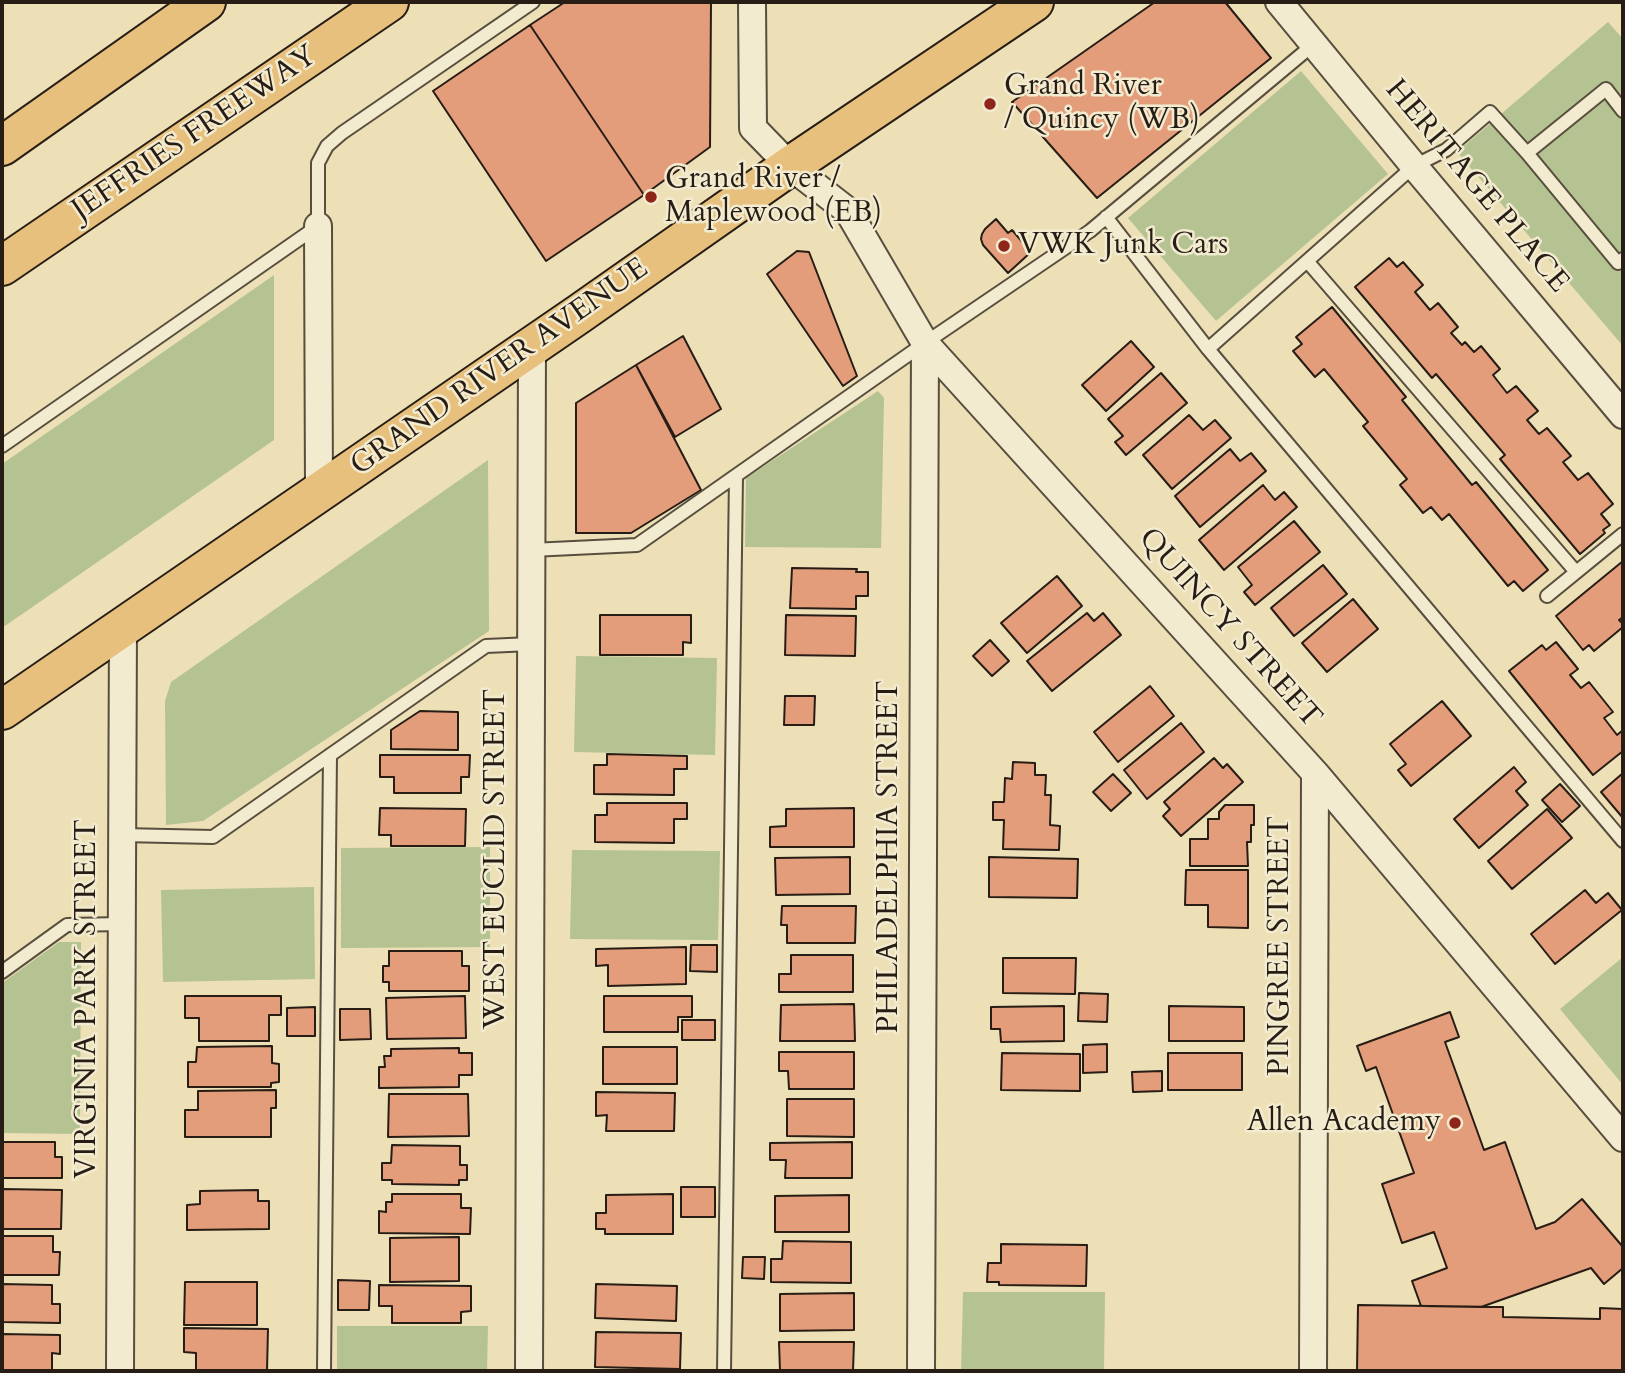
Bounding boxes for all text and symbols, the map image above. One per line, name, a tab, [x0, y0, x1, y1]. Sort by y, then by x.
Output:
street label: JEFFRIES FREEWAY	[66, 39, 324, 229]
place label: Grand River / Quincy (WB)	[1004, 69, 1200, 140]
street label: HERITAGE PLACE	[1376, 73, 1576, 301]
marker: Grand River / Quincy (WB)	[982, 96, 998, 112]
place label: Grand River / Maplewood (EB)	[665, 162, 882, 232]
marker: Grand River / Maplewood (EB)	[643, 189, 659, 205]
place label: VWK Junk Cars	[1018, 228, 1228, 264]
marker: VWK Junk Cars	[996, 238, 1012, 254]
street label: GRAND RIVER AVENUE	[344, 251, 656, 485]
street label: QUINCY STREET	[1130, 522, 1328, 736]
street label: PHILADELPHIA STREET	[872, 681, 908, 1033]
street label: WEST EUCLID STREET	[479, 689, 515, 1029]
street label: PINGREE STREET	[1263, 816, 1299, 1076]
street label: VIRGINIA PARK STREET	[70, 819, 106, 1179]
place label: Allen Academy	[1247, 1105, 1441, 1141]
marker: Allen Academy	[1447, 1115, 1463, 1131]

